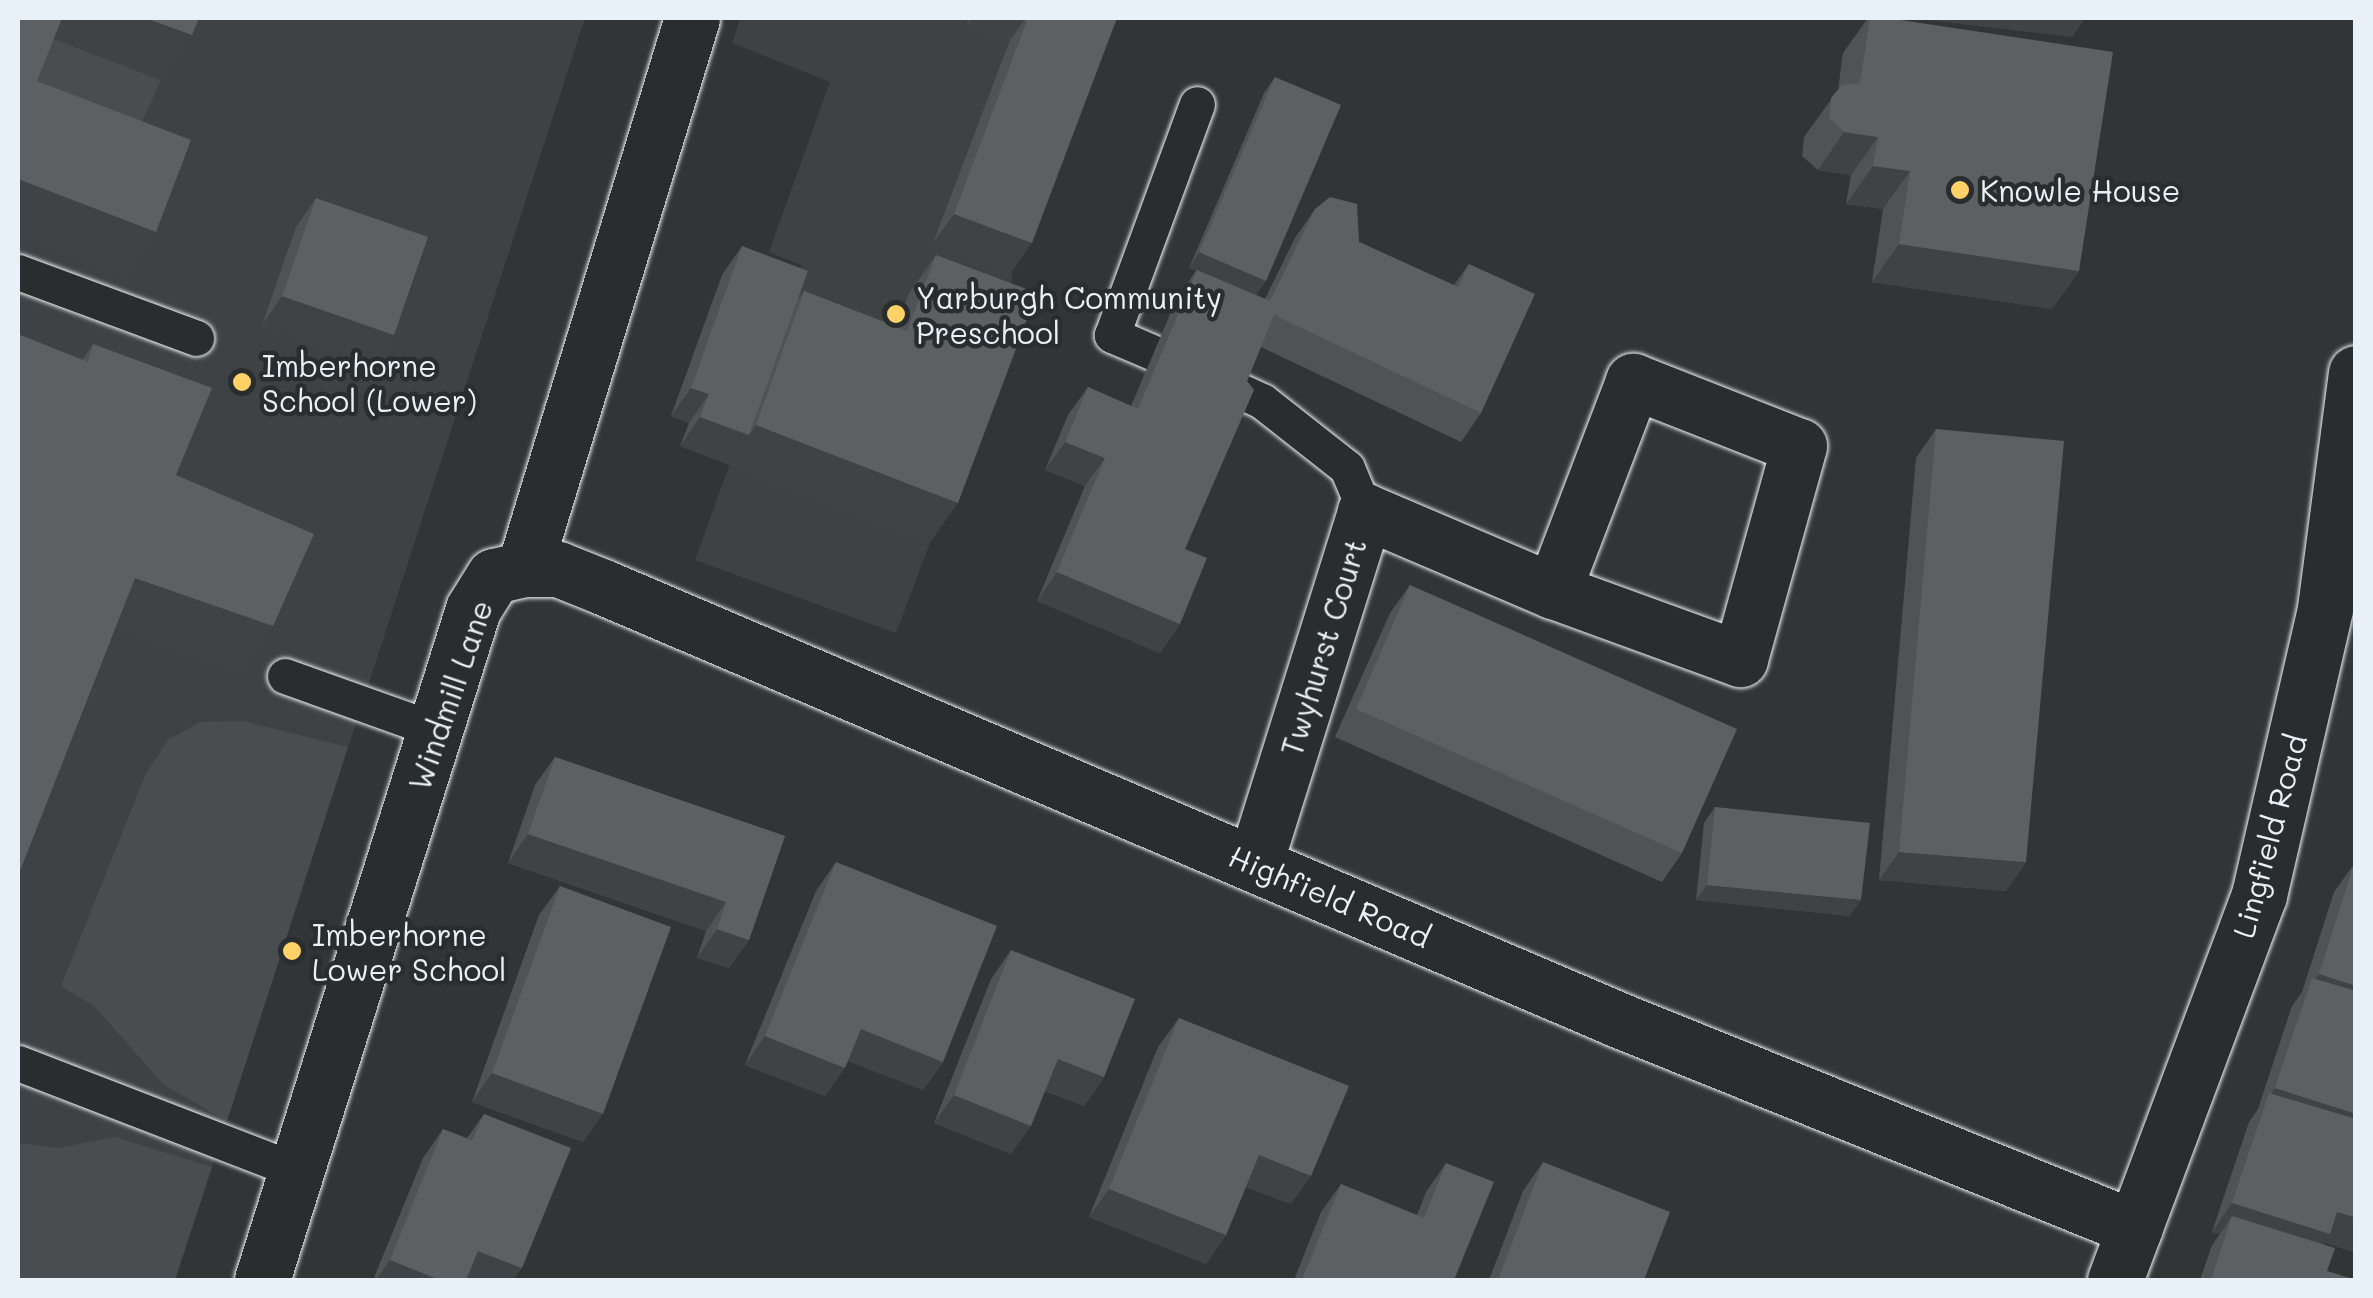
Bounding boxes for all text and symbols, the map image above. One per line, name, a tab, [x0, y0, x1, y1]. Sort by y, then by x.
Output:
place label: Knowle House	[1980, 172, 2180, 208]
marker: Knowle House	[1949, 179, 1971, 201]
place label: Yarburgh Community Preschool	[916, 279, 1222, 350]
marker: Yarburgh Community Preschool	[885, 303, 907, 325]
place label: Imberhorne School (Lower)	[262, 347, 477, 418]
marker: Imberhorne School (Lower)	[231, 371, 253, 393]
street label: Twyhurst Court	[1273, 534, 1373, 760]
street label: Windmill Lane	[401, 595, 499, 795]
street label: Lingfield Road	[2225, 730, 2313, 942]
street label: Highfield Road	[1224, 837, 1436, 955]
place label: Imberhorne Lower School	[312, 916, 507, 986]
marker: Imberhorne Lower School	[281, 940, 303, 962]

